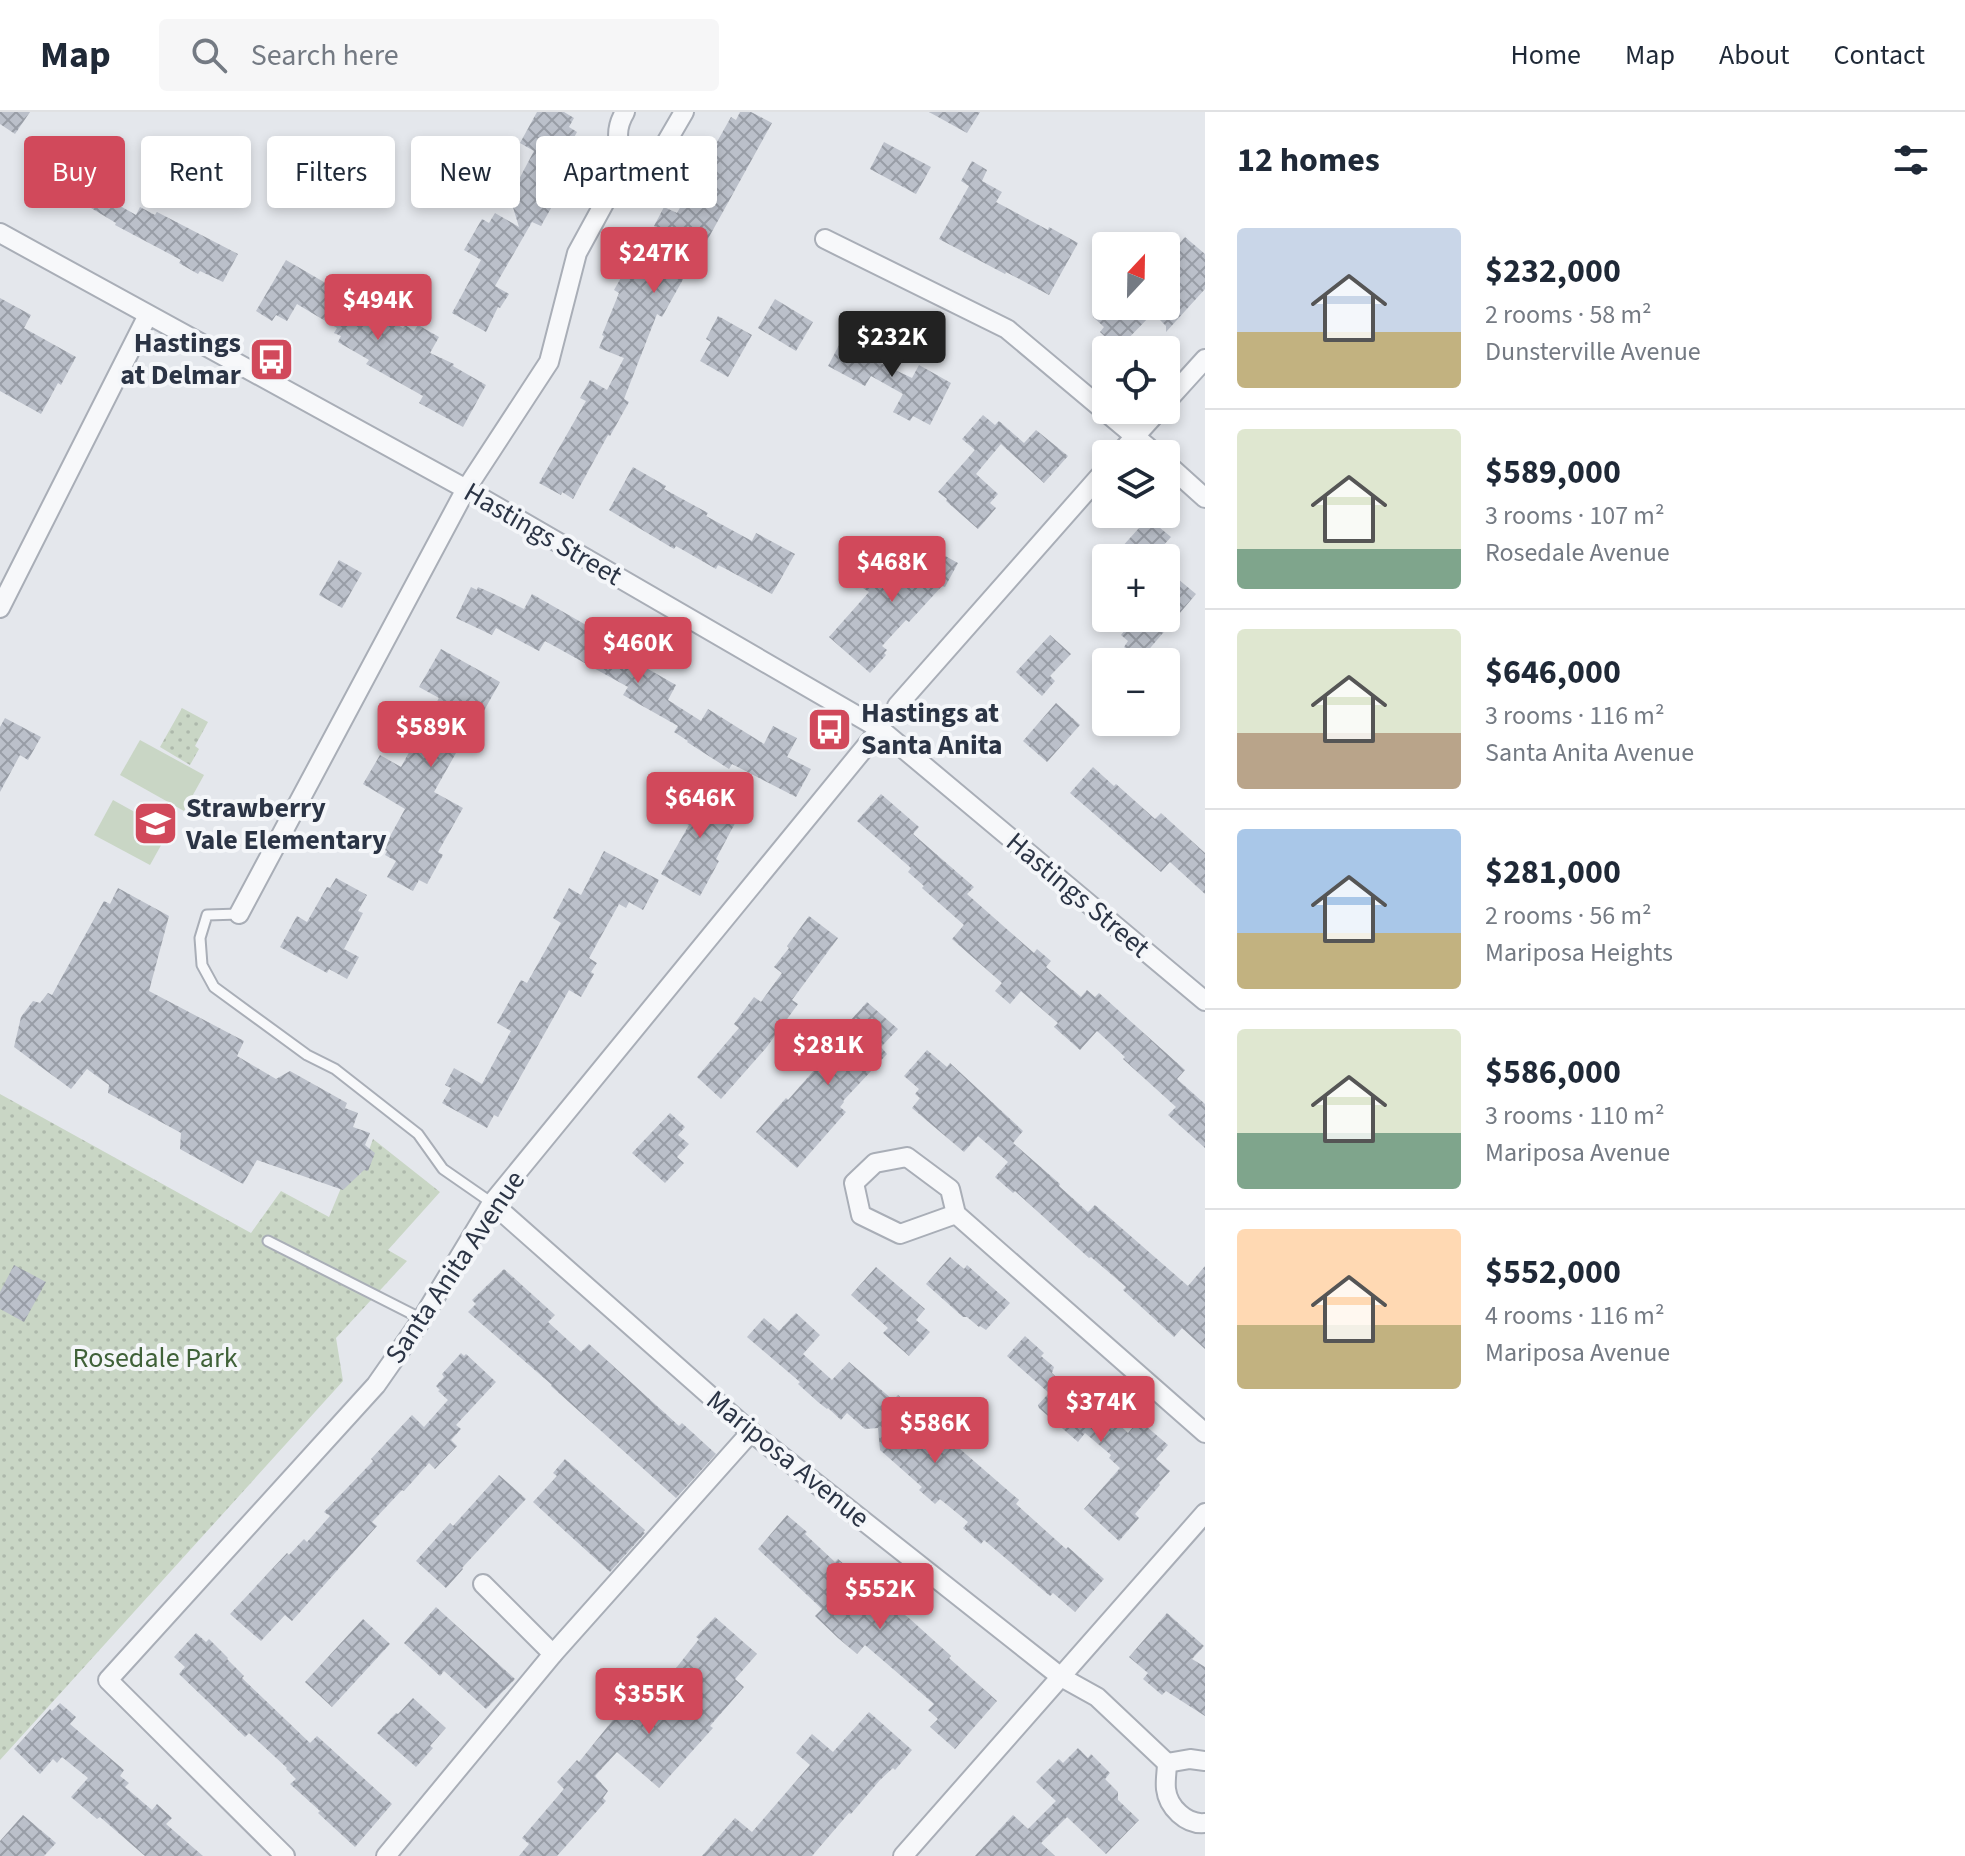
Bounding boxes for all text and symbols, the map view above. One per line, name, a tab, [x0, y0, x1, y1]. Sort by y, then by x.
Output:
search box	[159, 19, 719, 91]
text: Map	[40, 28, 111, 82]
icon: search	[187, 33, 231, 77]
text: Search here	[251, 34, 399, 77]
text: Home	[1510, 35, 1581, 75]
text: Map	[1625, 35, 1675, 75]
text: About	[1719, 35, 1790, 75]
text: Contact	[1834, 35, 1925, 75]
chip: Buy	[24, 136, 125, 208]
chip: Rent	[141, 136, 251, 208]
chip: Filters	[267, 136, 395, 208]
chip: New	[411, 136, 520, 208]
chip: Apartment	[536, 136, 717, 208]
text: 12 homes	[1237, 136, 1380, 185]
icon: filters	[1889, 138, 1933, 182]
pin: $247K	[598, 227, 710, 295]
north arrow	[1092, 232, 1180, 320]
map controls	[1092, 232, 1180, 736]
text: $247K	[619, 234, 689, 271]
text: $232,000	[1485, 247, 1621, 296]
icon: home	[1301, 260, 1397, 356]
pin: $494K	[322, 274, 434, 342]
text: $494K	[343, 281, 413, 318]
text: 2 rooms · 58 m²	[1485, 296, 1652, 333]
pin: $232K	[836, 311, 948, 379]
text: $232K	[857, 318, 927, 355]
place label: Hastings at Delmar	[120, 323, 242, 395]
text: Dunsterville Avenue	[1485, 333, 1701, 370]
bus stop icon: Hastings at Delmar	[248, 335, 296, 383]
button: locate	[1092, 336, 1180, 424]
button: layers	[1092, 440, 1180, 528]
text: $589,000	[1485, 448, 1621, 497]
icon: home	[1301, 461, 1397, 557]
street label: Hastings Street	[456, 472, 630, 596]
text: 3 rooms · 107 m²	[1485, 497, 1664, 534]
text: Rosedale Avenue	[1485, 534, 1670, 571]
pin: $468K	[836, 536, 948, 604]
text: $468K	[857, 543, 927, 580]
button: +	[1092, 544, 1180, 632]
pin: $460K	[582, 617, 694, 685]
text: $460K	[603, 624, 673, 661]
button: −	[1092, 648, 1180, 736]
text: $646,000	[1485, 648, 1621, 697]
icon: home	[1301, 661, 1397, 757]
place label: Hastings at Santa Anita	[861, 693, 1003, 765]
text: 3 rooms · 116 m²	[1485, 697, 1664, 734]
pin: $589K	[375, 701, 487, 769]
bus stop icon: Hastings at Santa Anita	[806, 705, 854, 753]
text: $589K	[396, 708, 466, 745]
text: Santa Anita Avenue	[1485, 734, 1694, 771]
pin: $646K	[644, 772, 756, 840]
text: $646K	[665, 779, 735, 816]
place label: Strawberry Vale Elementary	[185, 788, 387, 860]
school or university icon: Strawberry Vale Elementary	[131, 800, 179, 848]
street label: Hastings Street	[997, 823, 1159, 967]
text: $281,000	[1485, 848, 1621, 897]
icon: home	[1301, 861, 1397, 957]
text: 2 rooms · 56 m²	[1485, 897, 1652, 934]
text: Mariposa Heights	[1485, 934, 1673, 971]
pin: $281K	[772, 1019, 884, 1087]
text: $281K	[793, 1026, 863, 1063]
text: $586,000	[1485, 1048, 1621, 1097]
icon: home	[1301, 1061, 1397, 1157]
text: 3 rooms · 110 m²	[1485, 1097, 1664, 1134]
text: Mariposa Avenue	[1485, 1134, 1670, 1171]
street label: Santa Anita Avenue	[375, 1162, 535, 1372]
text: $552,000	[1485, 1248, 1621, 1297]
icon: home	[1301, 1261, 1397, 1357]
text: 4 rooms · 116 m²	[1485, 1297, 1664, 1334]
text: Mariposa Avenue	[1485, 1334, 1670, 1371]
park label: Rosedale Park	[72, 1338, 238, 1378]
pin: $374K	[1045, 1376, 1157, 1444]
street label: Mariposa Avenue	[698, 1381, 878, 1537]
text: $374K	[1066, 1383, 1136, 1420]
pin: $586K	[879, 1397, 991, 1465]
text: $586K	[900, 1404, 970, 1441]
pin: $552K	[824, 1563, 936, 1631]
text: $552K	[845, 1570, 915, 1607]
pin: $355K	[593, 1668, 705, 1736]
text: $355K	[614, 1675, 684, 1712]

